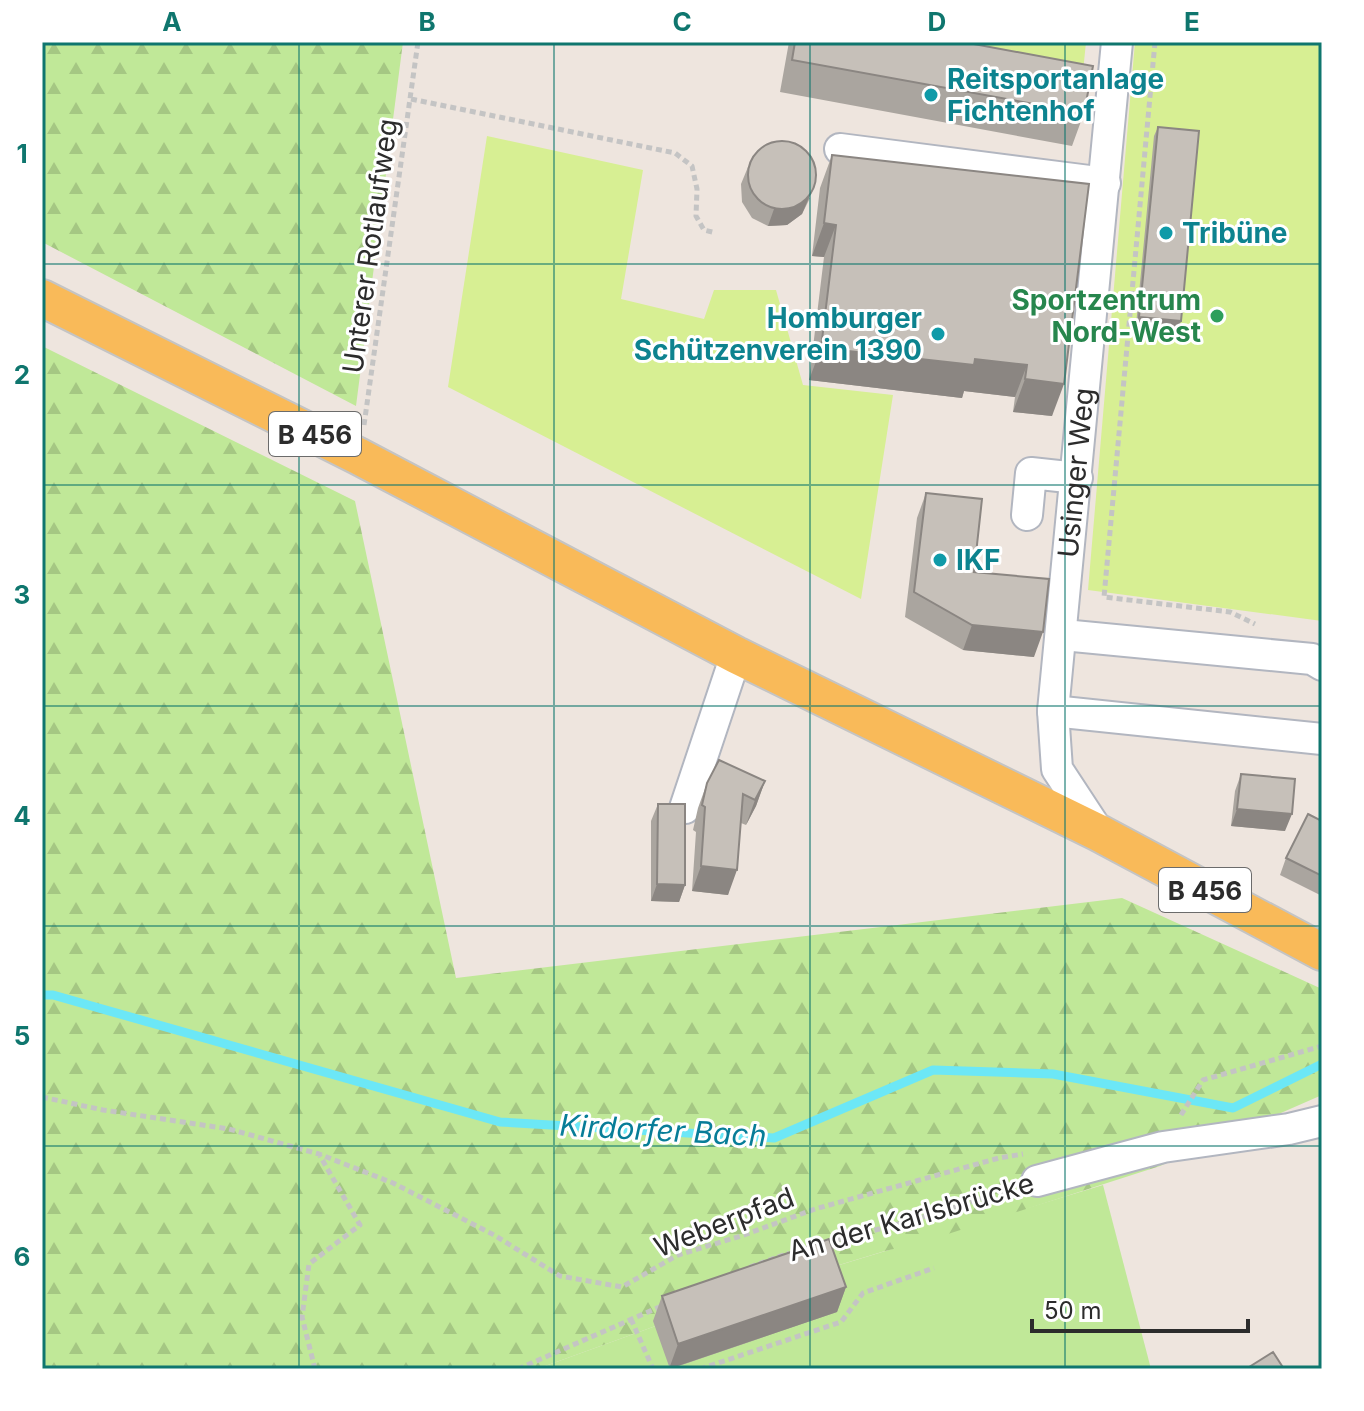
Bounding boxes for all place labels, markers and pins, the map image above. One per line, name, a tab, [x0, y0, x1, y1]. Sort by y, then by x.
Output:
place label: Reitsportanlage Fichtenhof	[947, 62, 1164, 128]
marker: Reitsportanlage Fichtenhof	[922, 86, 940, 104]
place label: Tribüne	[1182, 216, 1288, 250]
marker: Tribüne	[1157, 224, 1175, 242]
place label: Sportzentrum Nord-West	[1011, 283, 1201, 349]
place label: Homburger Schützenverein 1390	[634, 301, 922, 367]
marker: Sportzentrum Nord-West	[1208, 307, 1226, 325]
marker: Homburger Schützenverein 1390	[929, 325, 947, 343]
place label: IKF	[956, 543, 1000, 577]
marker: IKF	[931, 551, 949, 569]

